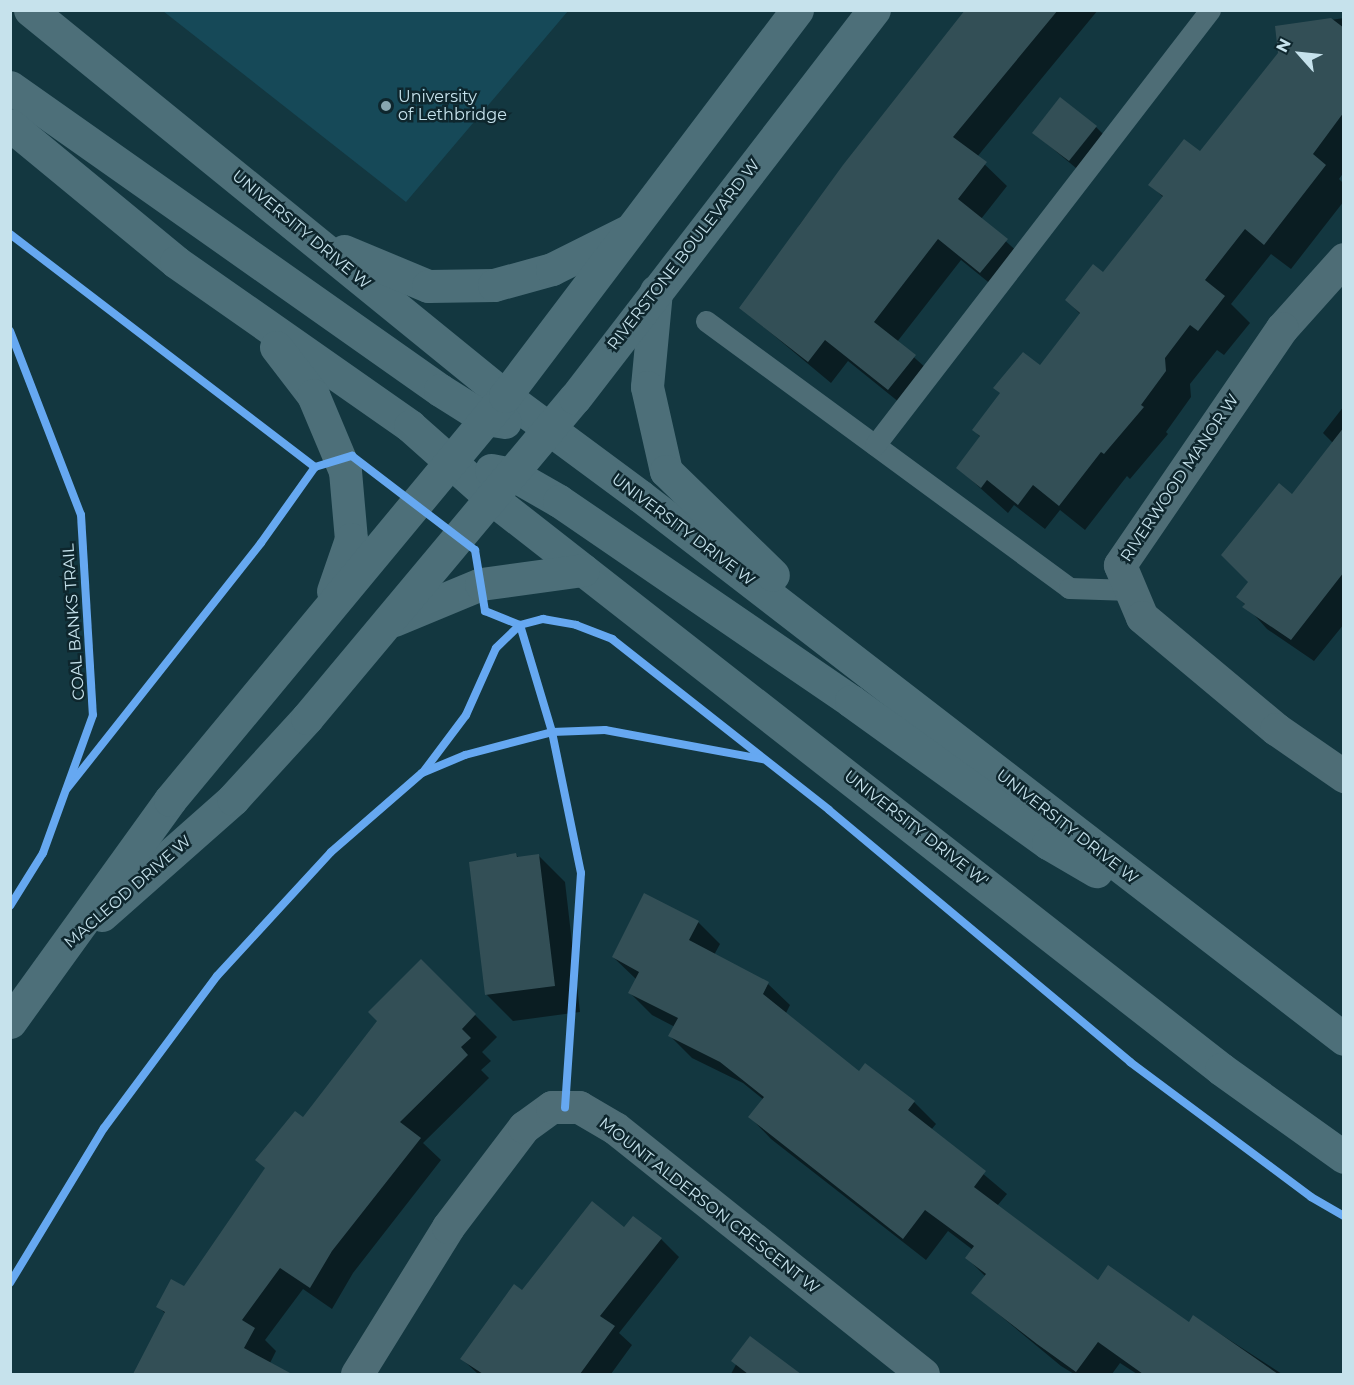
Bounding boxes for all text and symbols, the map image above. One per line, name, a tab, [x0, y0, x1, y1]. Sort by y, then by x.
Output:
north arrow	[1270, 24, 1330, 84]
text: N	[1272, 36, 1295, 56]
place label: University of Lethbridge	[398, 87, 507, 125]
marker: University of Lethbridge	[379, 99, 393, 113]
street label: RIVERSTONE BOULEVARD W	[604, 156, 764, 354]
street label: UNIVERSITY DRIVE W	[228, 167, 374, 293]
street label: RIVERWOOD MANOR W	[1117, 391, 1243, 565]
street label: UNIVERSITY DRIVE W	[608, 470, 758, 590]
street label: COAL BANKS TRAIL	[59, 543, 89, 701]
street label: UNIVERSITY DRIVE W	[992, 766, 1142, 888]
street label: UNIVERSITY DRIVE W'	[840, 767, 992, 891]
street label: MACLEOD DRIVE W	[61, 832, 195, 952]
street label: MOUNT ALDERSON CRESCENT W	[595, 1114, 823, 1298]

